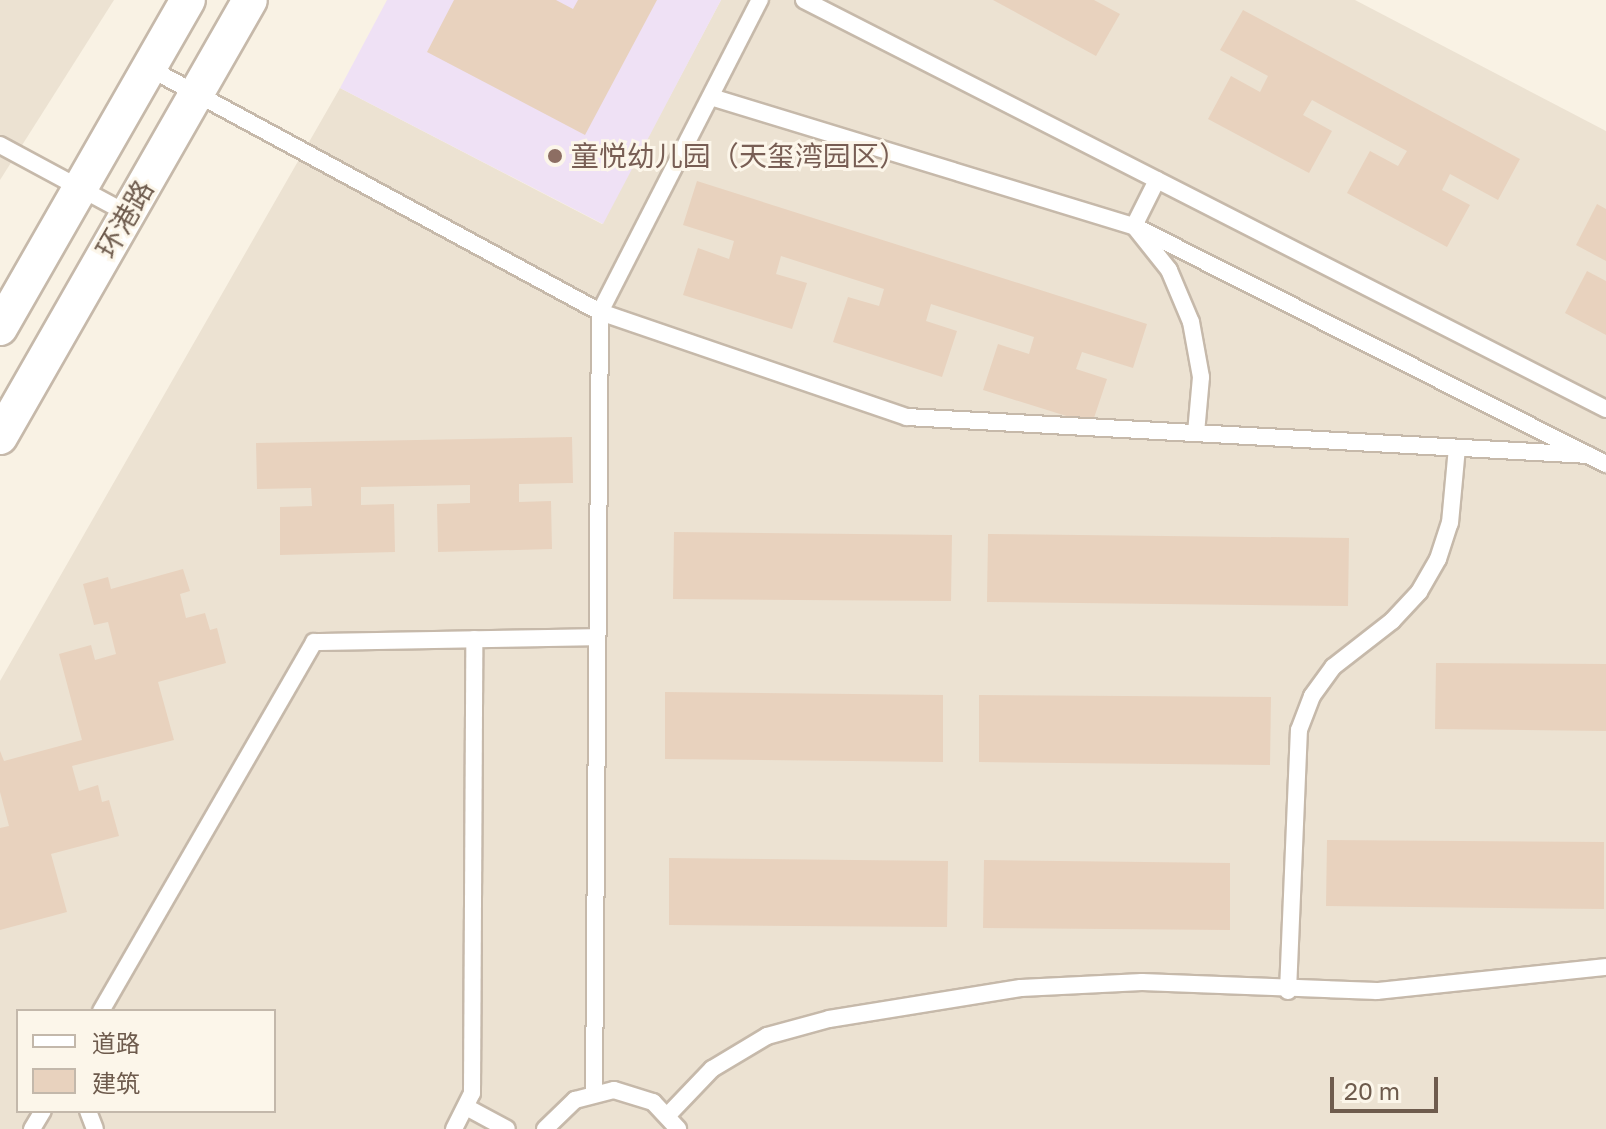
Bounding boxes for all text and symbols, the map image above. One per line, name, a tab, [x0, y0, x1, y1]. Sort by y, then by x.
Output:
place label: 童悦幼儿园（天玺湾园区）	[571, 139, 907, 173]
marker: 童悦幼儿园（天玺湾园区）	[546, 147, 564, 165]
street label: 环港路	[89, 174, 161, 264]
legend	[16, 1009, 276, 1113]
text: 道路	[92, 1028, 140, 1057]
scale bar	[1334, 1061, 1442, 1111]
text: 建筑	[92, 1068, 140, 1097]
text: 20 m	[1344, 1076, 1400, 1105]

